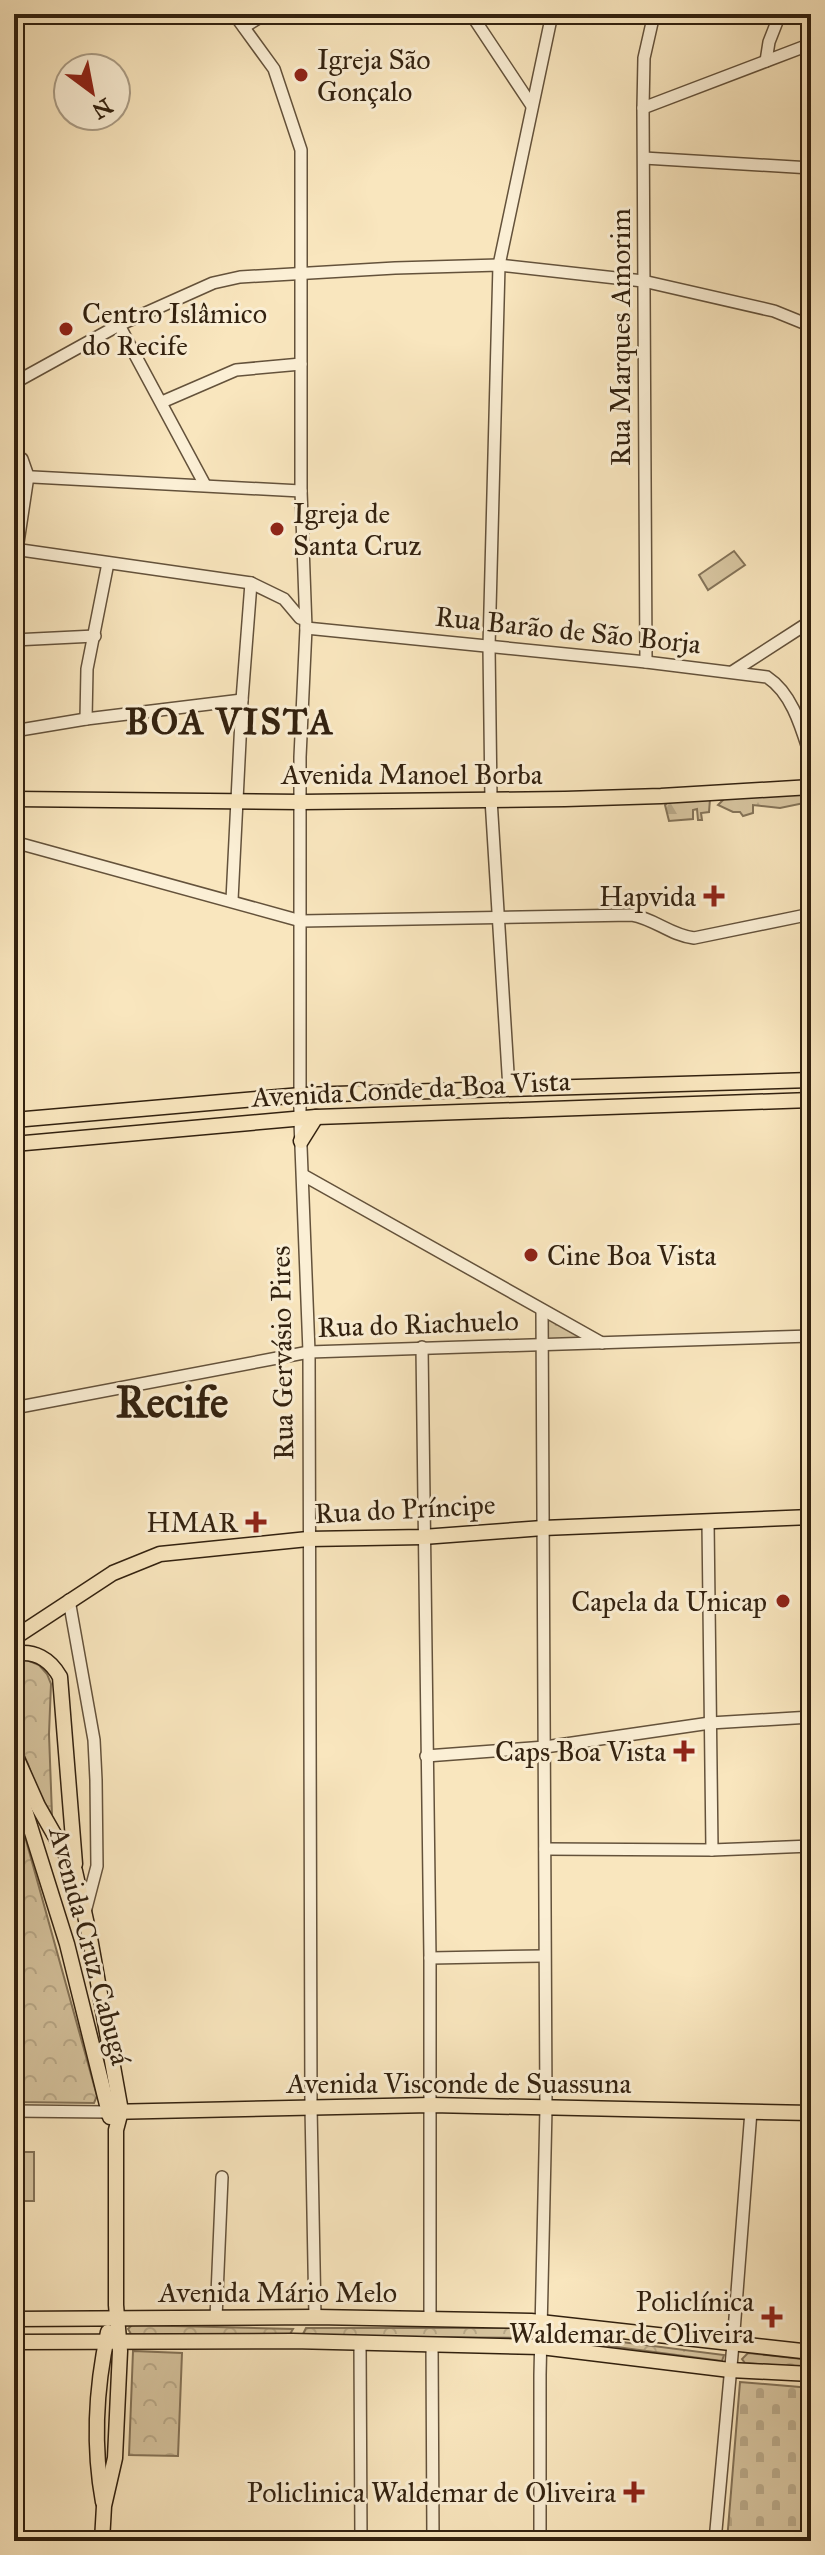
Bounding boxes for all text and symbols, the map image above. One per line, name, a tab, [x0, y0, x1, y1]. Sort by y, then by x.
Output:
place label: Igreja São Gonçalo	[317, 42, 431, 109]
north arrow	[52, 52, 132, 132]
marker: Igreja São Gonçalo	[292, 66, 310, 84]
text: N	[87, 92, 117, 125]
street label: Rua Marques Amorim	[603, 208, 638, 466]
place label: Centro Islâmico do Recife	[82, 296, 267, 363]
marker: Centro Islâmico do Recife	[57, 320, 75, 338]
place label: Igreja de Santa Cruz	[293, 496, 421, 563]
marker: Igreja de Santa Cruz	[268, 520, 286, 538]
street label: Rua Barão de São Borja	[433, 599, 703, 661]
district label: BOA VISTA	[125, 700, 335, 744]
street label: Avenida Manoel Borba	[280, 757, 543, 792]
place label: Hapvida	[599, 879, 696, 914]
marker: Hapvida	[703, 885, 725, 907]
street label: Avenida Conde da Boa Vista	[250, 1063, 571, 1115]
place label: Cine Boa Vista	[547, 1238, 717, 1273]
street label: Rua Gervásio Pires	[263, 1245, 301, 1461]
marker: Cine Boa Vista	[522, 1246, 540, 1264]
street label: Rua do Riachuelo	[317, 1303, 519, 1345]
district label: Recife	[116, 1375, 228, 1429]
street label: Rua do Príncipe	[314, 1487, 496, 1531]
place label: HMAR	[146, 1505, 239, 1540]
marker: HMAR	[245, 1511, 267, 1533]
place label: Capela da Unicap	[571, 1584, 767, 1619]
marker: Capela da Unicap	[774, 1592, 792, 1610]
place label: Caps Boa Vista	[495, 1734, 666, 1769]
marker: Caps Boa Vista	[673, 1740, 695, 1762]
street label: Avenida Cruz Cabugá	[41, 1822, 139, 2069]
street label: Avenida Visconde de Suassuna	[286, 2066, 631, 2101]
street label: Avenida Mário Melo	[158, 2275, 397, 2310]
place label: Policlínica Waldemar de Oliveira	[509, 2284, 754, 2351]
marker: Policlínica Waldemar de Oliveira	[761, 2306, 783, 2328]
place label: Policlinica Waldemar de Oliveira	[247, 2475, 616, 2510]
marker: Policlinica Waldemar de Oliveira	[623, 2481, 645, 2503]

